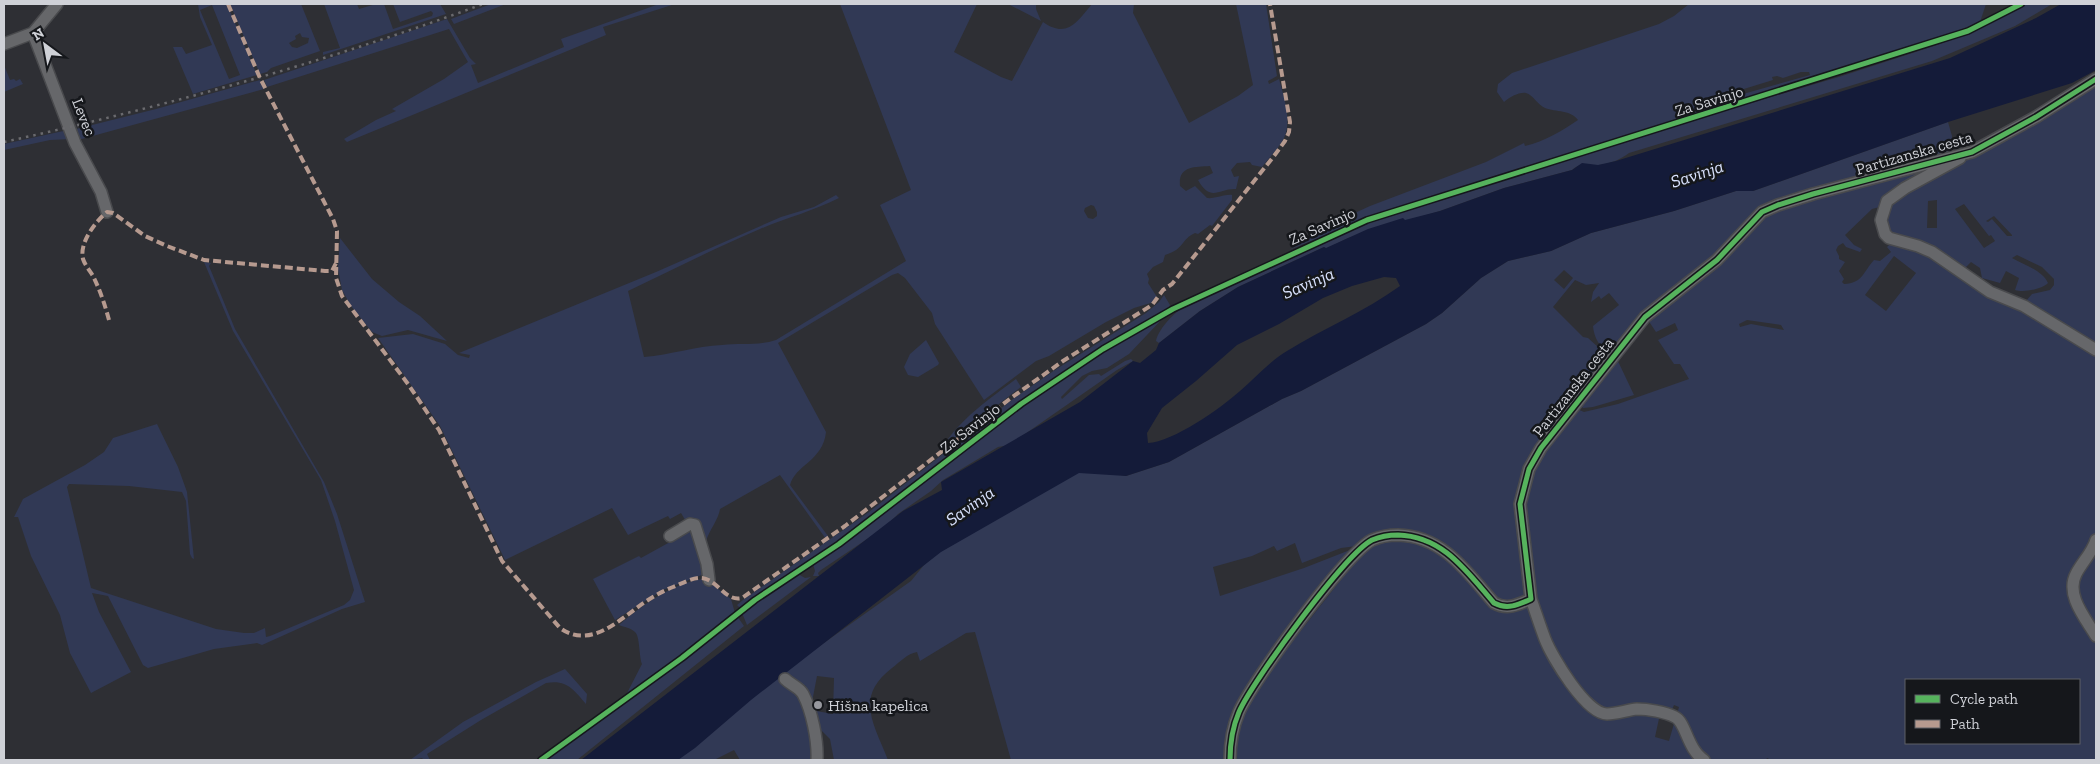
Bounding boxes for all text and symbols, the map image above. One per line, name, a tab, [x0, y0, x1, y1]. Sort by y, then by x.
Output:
north arrow	[20, 20, 70, 70]
text: N	[29, 24, 48, 44]
street label: Za Savinjo	[1672, 82, 1746, 120]
street label: Levec	[68, 95, 100, 139]
street label: Partizanska cesta	[1853, 127, 1975, 179]
water label: Savinja	[1668, 155, 1726, 193]
street label: Za Savinjo	[1286, 203, 1358, 249]
water label: Savinja	[1279, 262, 1337, 304]
street label: Partizanska cesta	[1528, 333, 1618, 440]
street label: Za Savinjo	[936, 399, 1004, 457]
water label: Savinja	[941, 481, 999, 531]
legend	[1905, 679, 2080, 744]
text: Cycle path	[1950, 690, 2019, 708]
place label: Hišna kapelica	[828, 696, 929, 715]
marker: Hišna kapelica	[812, 699, 824, 711]
text: Path	[1950, 715, 1980, 733]

